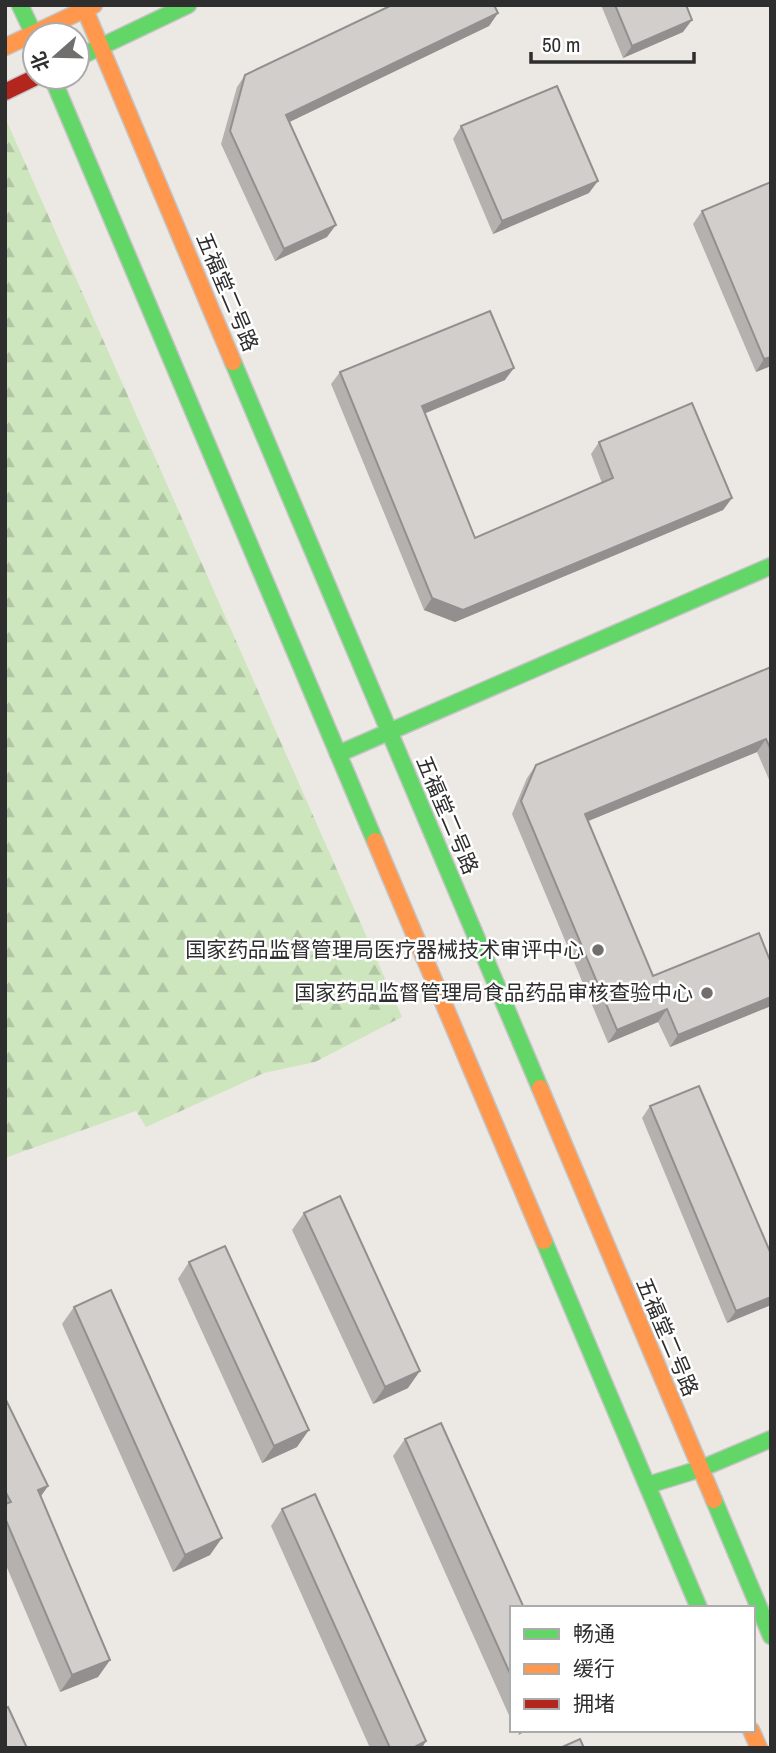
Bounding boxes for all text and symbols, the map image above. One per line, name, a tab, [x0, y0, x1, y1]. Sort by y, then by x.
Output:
north arrow	[21, 21, 91, 91]
scale bar	[531, 21, 694, 65]
text: 50 m	[542, 30, 580, 59]
text: 北	[25, 48, 55, 75]
street label: 五福堂二号路	[189, 228, 265, 355]
street label: 五福堂二号路	[409, 751, 485, 878]
place label: 国家药品监督管理局医疗器械技术审评中心	[185, 935, 584, 964]
marker: 国家药品监督管理局医疗器械技术审评中心	[590, 942, 606, 958]
place label: 国家药品监督管理局食品药品审核查验中心	[294, 978, 693, 1007]
marker: 国家药品监督管理局食品药品审核查验中心	[699, 985, 715, 1001]
street label: 五福堂二号路	[629, 1273, 705, 1400]
legend	[510, 1606, 755, 1732]
text: 畅通	[573, 1619, 615, 1648]
text: 缓行	[573, 1654, 615, 1683]
text: 拥堵	[573, 1689, 615, 1718]

